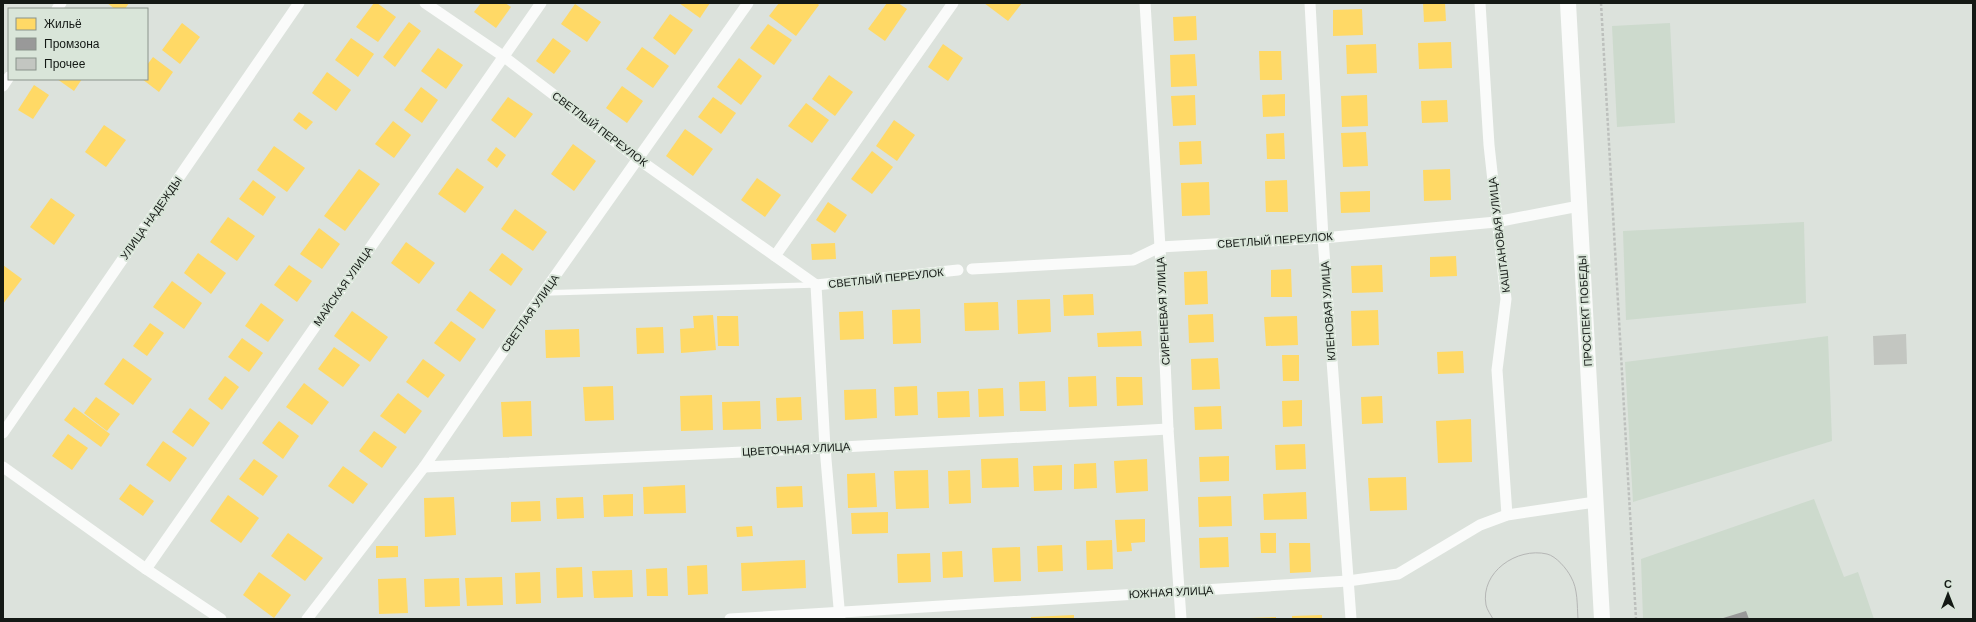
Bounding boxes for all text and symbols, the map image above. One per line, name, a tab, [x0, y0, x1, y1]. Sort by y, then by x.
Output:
legend	[8, 8, 148, 80]
text: Жильё	[44, 17, 82, 31]
text: Промзона	[44, 37, 100, 51]
text: Прочее	[44, 57, 86, 71]
street label: СВЕТЛЫЙ ПЕРЕУЛОК	[550, 89, 650, 169]
street label: УЛИЦА НАДЕЖДЫ	[118, 174, 184, 262]
street label: КАШТАНОВАЯ УЛИЦА	[1486, 176, 1512, 294]
street label: СВЕТЛЫЙ ПЕРЕУЛОК	[1217, 230, 1334, 250]
street label: МАЙСКАЯ УЛИЦА	[311, 243, 375, 328]
street label: ПРОСПЕКТ ПОБЕДЫ	[1576, 255, 1594, 367]
street label: СИРЕНЕВАЯ УЛИЦА	[1154, 256, 1172, 365]
street label: КЛЕНОВАЯ УЛИЦА	[1318, 260, 1337, 361]
street label: СВЕТЛЫЙ ПЕРЕУЛОК	[828, 266, 945, 290]
street label: СВЕТЛАЯ УЛИЦА	[499, 271, 562, 354]
street label: ЦВЕТОЧНАЯ УЛИЦА	[742, 440, 851, 458]
north arrow	[1928, 574, 1968, 614]
text: С	[1944, 578, 1952, 590]
street label: ЮЖНАЯ УЛИЦА	[1128, 584, 1214, 600]

